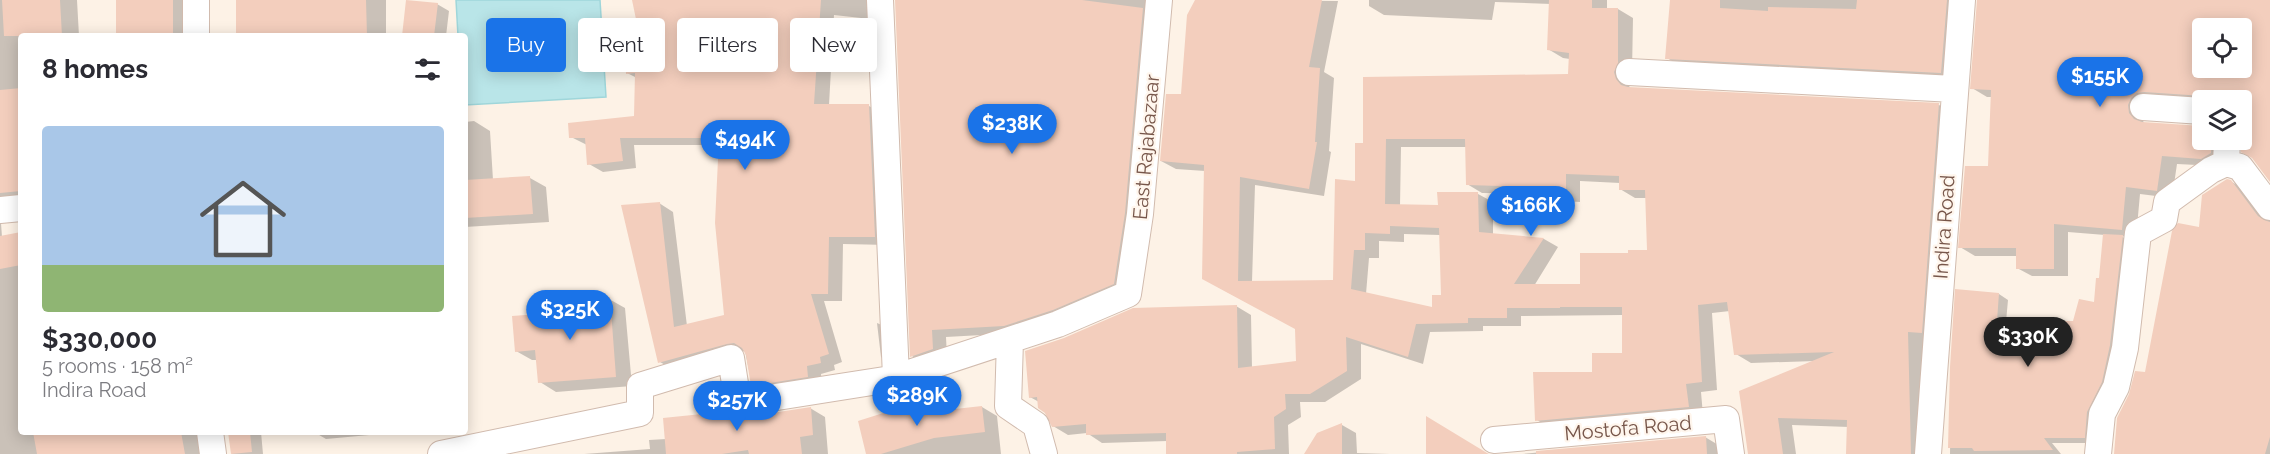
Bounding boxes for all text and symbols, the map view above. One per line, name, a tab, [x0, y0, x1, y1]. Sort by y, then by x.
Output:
chip: Buy	[486, 18, 566, 72]
chip: Rent	[578, 18, 665, 72]
chip: Filters	[677, 18, 778, 72]
chip: New	[790, 18, 877, 72]
map controls	[2192, 18, 2252, 150]
button: locate	[2192, 18, 2252, 78]
icon: filters	[411, 53, 444, 86]
text: 8 homes	[42, 54, 148, 84]
pin: $155K	[2058, 57, 2142, 108]
text: $155K	[2071, 64, 2129, 88]
street label: East Rajabazaar	[1128, 73, 1164, 221]
button: layers	[2192, 90, 2252, 150]
pin: $238K	[970, 104, 1054, 155]
text: $238K	[982, 111, 1042, 135]
pin: $494K	[703, 120, 787, 171]
text: $494K	[715, 127, 775, 151]
icon: home	[189, 165, 297, 273]
street label: Indira Road	[1928, 174, 1960, 280]
pin: $166K	[1489, 186, 1573, 237]
text: $166K	[1501, 193, 1561, 217]
pin: $325K	[528, 290, 612, 341]
text: $325K	[540, 297, 600, 321]
pin: $330K	[1986, 317, 2070, 368]
text: $330,000	[42, 324, 157, 354]
text: $330K	[1998, 324, 2058, 348]
text: 5 rooms · 158 m²	[42, 354, 193, 378]
pin: $289K	[875, 376, 959, 427]
text: Indira Road	[42, 378, 146, 402]
pin: $257K	[695, 381, 779, 432]
text: $289K	[886, 383, 948, 407]
text: $257K	[707, 388, 767, 412]
street label: Mostofa Road	[1563, 410, 1693, 446]

